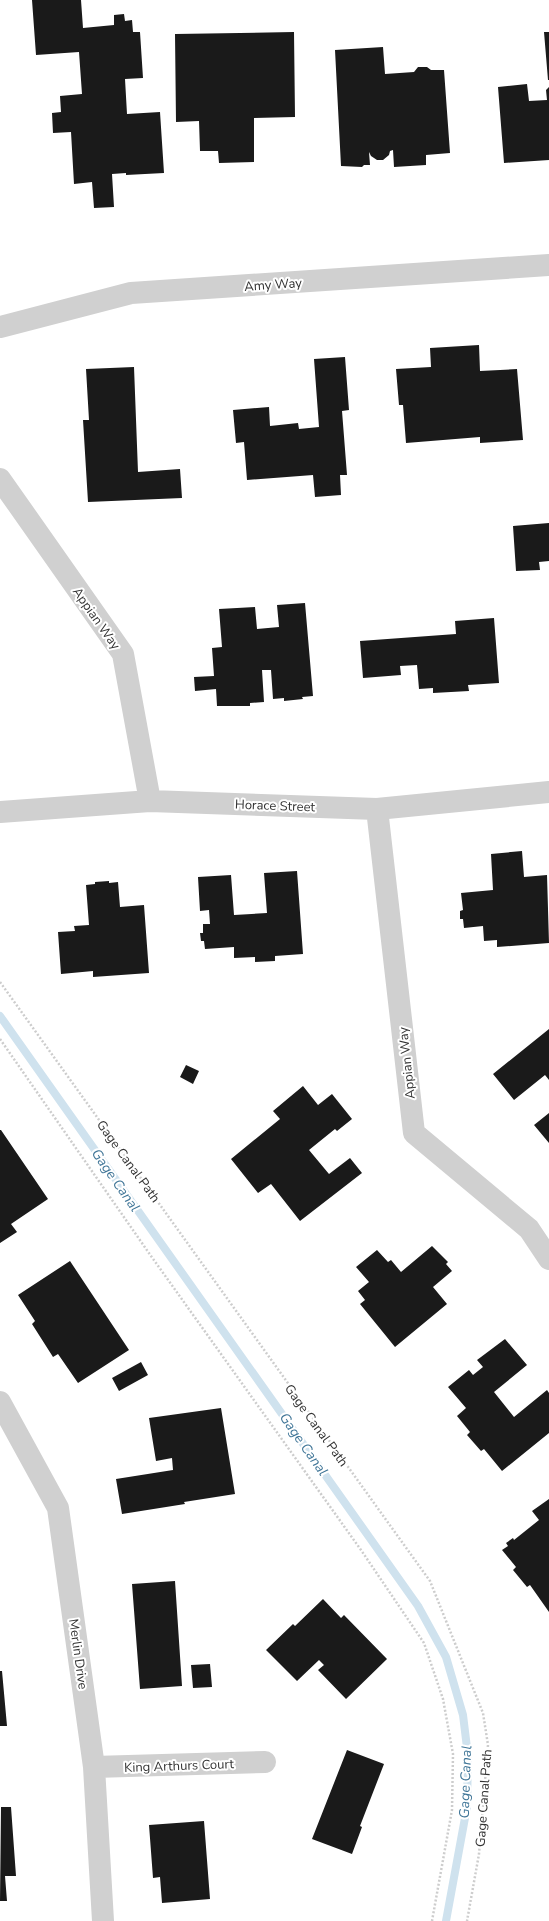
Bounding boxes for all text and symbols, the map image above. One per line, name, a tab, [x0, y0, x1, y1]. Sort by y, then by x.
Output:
street label: Amy Way	[244, 274, 303, 296]
street label: Appian Way	[68, 584, 124, 654]
street label: Horace Street	[235, 796, 316, 816]
street label: Appian Way	[394, 1026, 420, 1100]
street label: Gage Canal Path	[94, 1117, 164, 1205]
water label: Gage Canal	[88, 1145, 144, 1215]
street label: Gage Canal Path	[282, 1381, 352, 1469]
water label: Gage Canal	[276, 1409, 332, 1479]
street label: Merlin Drive	[64, 1618, 92, 1691]
water label: Gage Canal	[455, 1745, 476, 1819]
street label: Gage Canal Path	[472, 1749, 496, 1848]
street label: King Arthurs Court	[124, 1755, 235, 1777]

